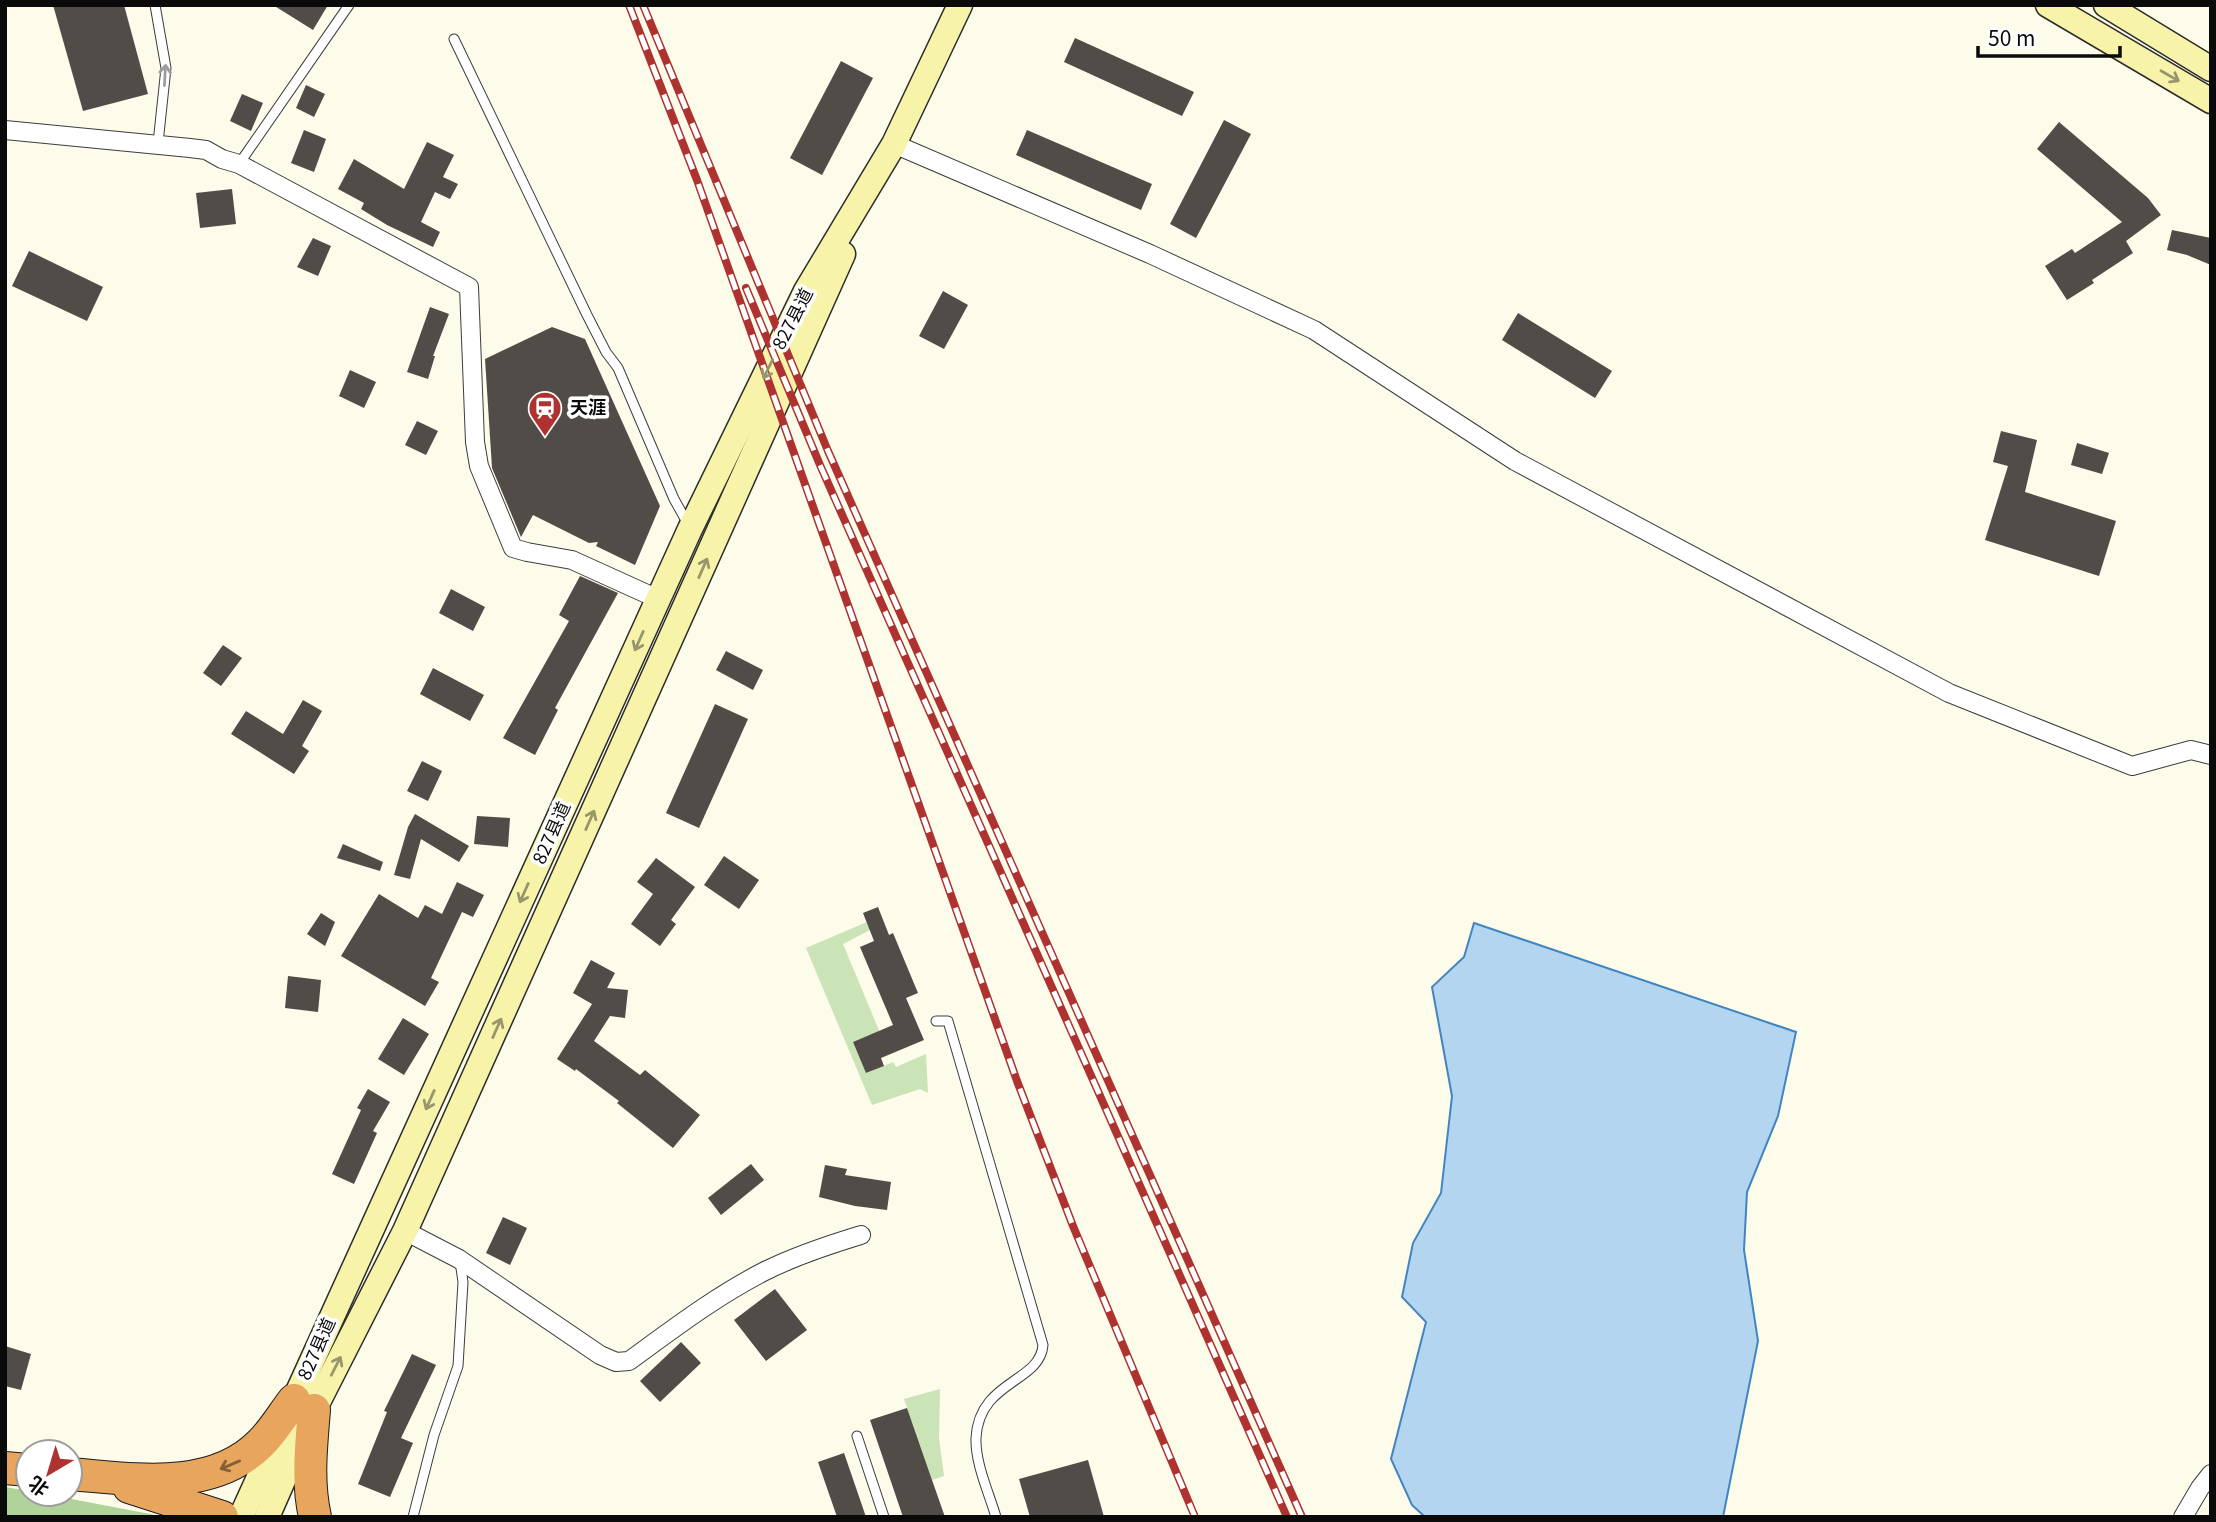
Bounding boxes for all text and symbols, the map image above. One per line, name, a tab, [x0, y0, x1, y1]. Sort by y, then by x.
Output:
scale bar	[1978, 14, 2120, 58]
text: 50 m	[1988, 22, 2035, 52]
one-way arrow	[158, 64, 171, 87]
one-way arrow	[2160, 69, 2180, 83]
street label: 827县道	[765, 283, 818, 353]
one-way arrow	[761, 358, 774, 379]
station icon: 天涯	[526, 389, 564, 438]
place label: 天涯	[570, 393, 606, 419]
one-way arrow	[697, 558, 710, 579]
one-way arrow	[632, 630, 645, 651]
street label: 827县道	[525, 797, 575, 868]
one-way arrow	[584, 810, 597, 831]
one-way arrow	[517, 882, 530, 903]
one-way arrow	[491, 1017, 504, 1039]
one-way arrow	[423, 1088, 436, 1110]
street label: 827县道	[290, 1313, 340, 1384]
one-way arrow	[330, 1356, 344, 1377]
north arrow	[14, 1438, 84, 1508]
one-way arrow	[220, 1459, 241, 1472]
text: 北	[22, 1471, 53, 1504]

